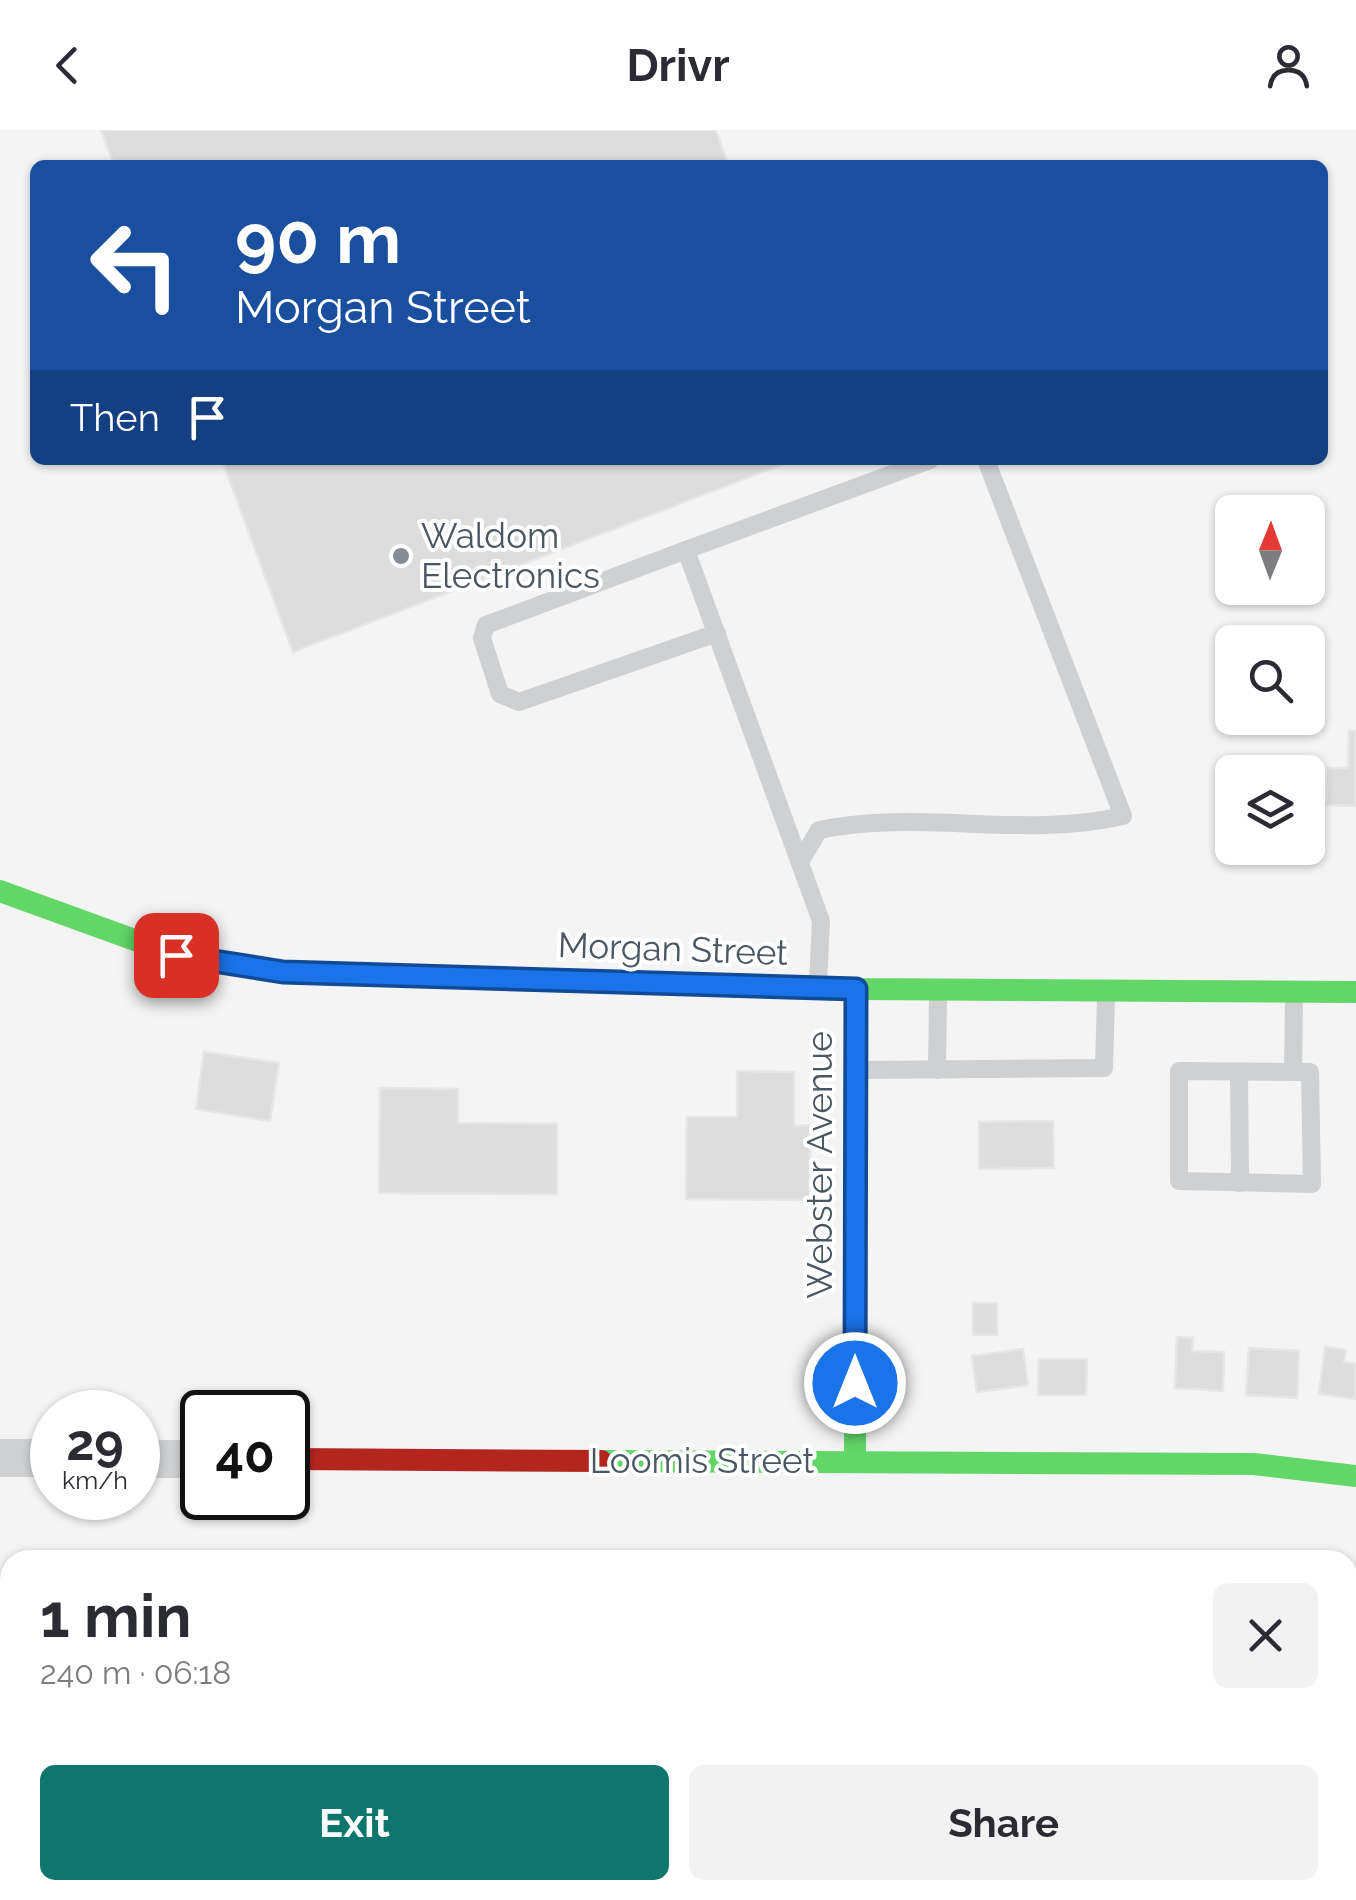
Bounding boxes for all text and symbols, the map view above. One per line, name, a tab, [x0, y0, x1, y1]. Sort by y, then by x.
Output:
icon: back	[40, 38, 95, 93]
icon: person	[1261, 38, 1316, 93]
text: Drivr	[626, 39, 730, 92]
text: 90 m	[235, 197, 401, 279]
icon: left	[70, 200, 200, 330]
text: Morgan Street	[235, 281, 531, 334]
icon: arrive	[180, 390, 235, 445]
text: Then	[70, 395, 160, 440]
north arrow	[1215, 495, 1325, 605]
map controls	[1215, 495, 1325, 865]
place label: Waldom Electronics	[421, 515, 600, 596]
marker: Waldom Electronics	[390, 545, 412, 567]
button: search	[1215, 625, 1325, 735]
button: layers	[1215, 755, 1325, 865]
pin	[134, 913, 219, 998]
street label: Morgan Street	[557, 924, 789, 973]
icon: arrive	[149, 928, 204, 983]
street label: Webster Avenue	[799, 1031, 840, 1299]
position arrow	[803, 1331, 907, 1435]
speed limit sign: 40	[180, 1390, 310, 1520]
text: 29	[66, 1413, 124, 1472]
street label: Loomis Street	[590, 1440, 814, 1481]
text: km/h	[62, 1465, 128, 1495]
text: 1 min	[40, 1581, 191, 1651]
button: close	[1213, 1583, 1318, 1688]
text: 240 m · 06:18	[40, 1654, 231, 1691]
button: Exit	[40, 1765, 669, 1880]
button: Share	[689, 1765, 1318, 1880]

